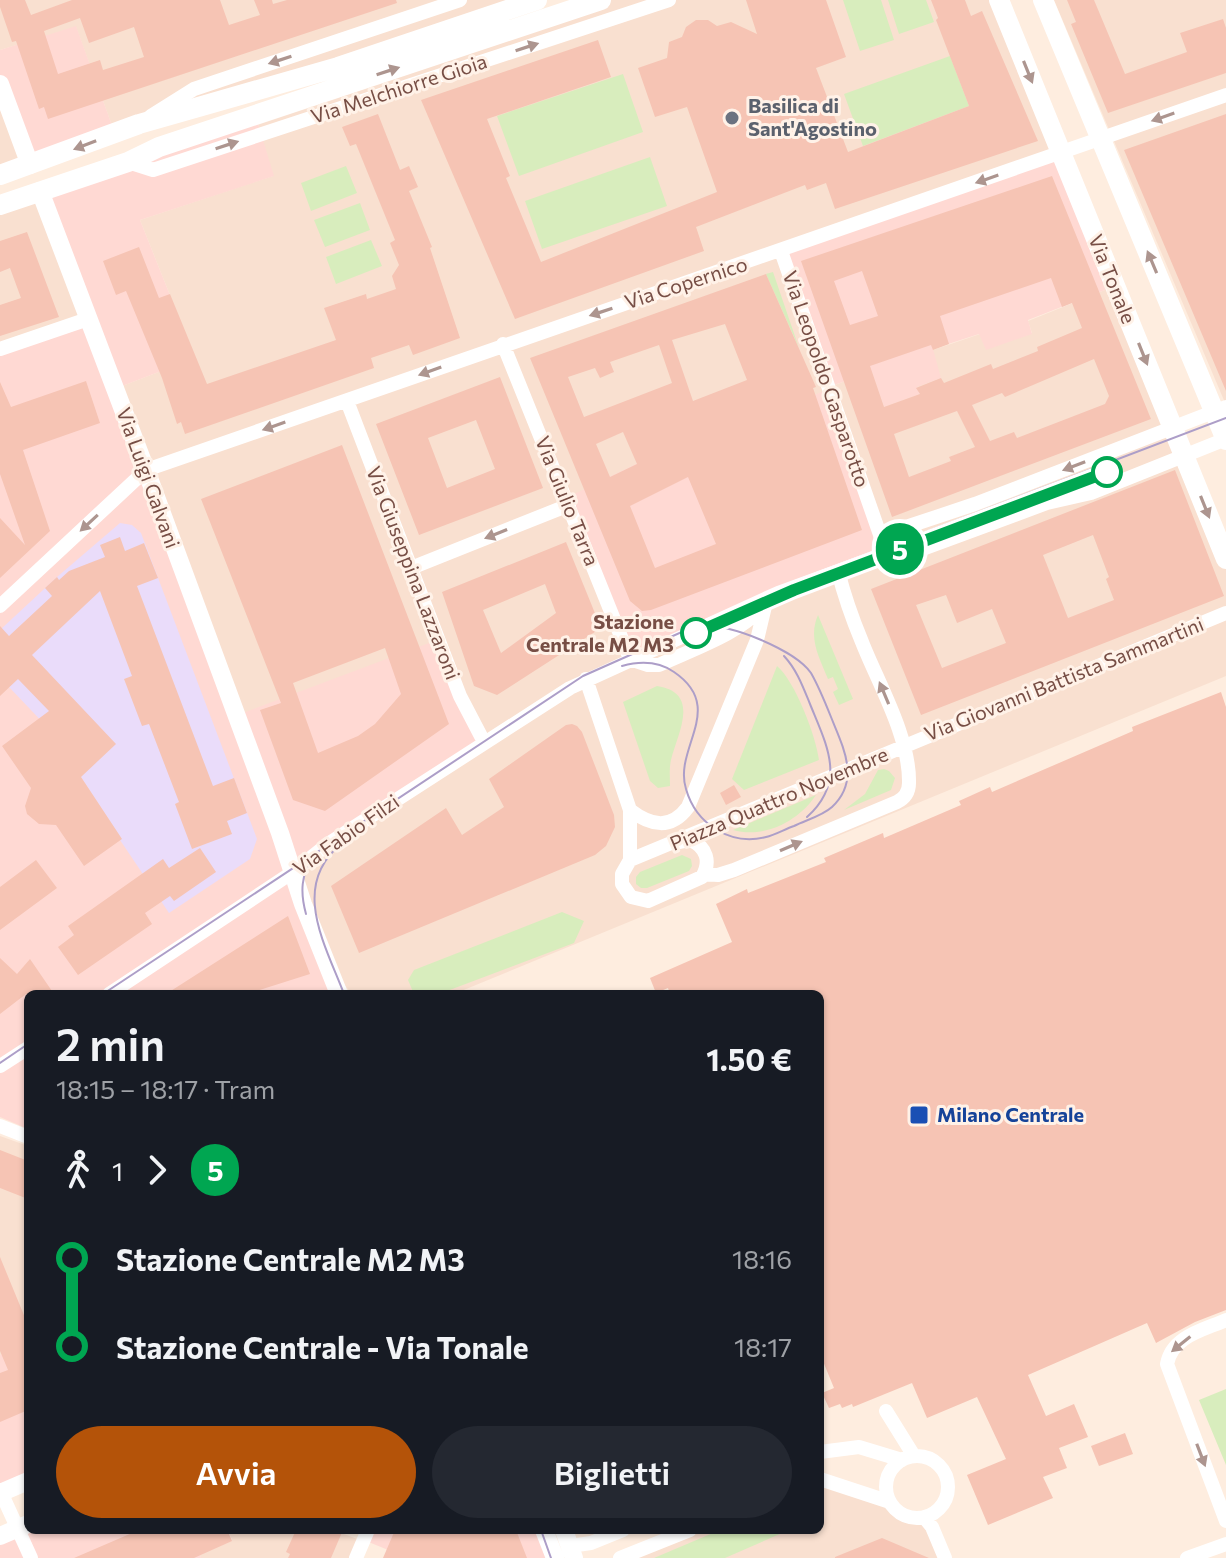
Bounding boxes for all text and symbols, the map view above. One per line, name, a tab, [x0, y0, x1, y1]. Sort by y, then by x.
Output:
one-way arrow	[516, 40, 540, 52]
street label: Via Melchiorre Gioia	[308, 48, 490, 128]
one-way arrow	[267, 55, 291, 67]
one-way arrow	[1022, 60, 1035, 84]
one-way arrow	[376, 65, 400, 77]
place label: Basilica di Sant'Agostino	[748, 93, 877, 140]
marker: Basilica di Sant'Agostino	[723, 109, 741, 127]
one-way arrow	[1151, 111, 1175, 123]
one-way arrow	[73, 139, 97, 152]
one-way arrow	[216, 139, 240, 151]
one-way arrow	[975, 173, 999, 185]
street label: Via Tonale	[1084, 231, 1142, 327]
one-way arrow	[1145, 250, 1158, 274]
street label: Via Copernico	[621, 251, 750, 313]
street label: Via Leopoldo Gasparotto	[779, 267, 875, 490]
one-way arrow	[588, 306, 612, 318]
one-way arrow	[1136, 342, 1149, 366]
one-way arrow	[418, 365, 442, 378]
street label: Via Luigi Galvani	[112, 404, 186, 551]
one-way arrow	[262, 421, 286, 433]
street label: Via Giulio Tarra	[531, 432, 605, 569]
unlabelled marker	[1092, 457, 1122, 487]
one-way arrow	[1062, 460, 1086, 473]
street label: Via Giuseppina Lazzaroni	[362, 462, 466, 683]
one-way arrow	[1199, 495, 1212, 519]
one-way arrow	[80, 514, 99, 532]
line badge: 5	[874, 523, 926, 575]
one-way arrow	[484, 528, 508, 541]
text: 5	[892, 532, 908, 566]
place label: Stazione Centrale M2 M3	[526, 609, 674, 656]
street label: Via Giovanni Battista Sammartini	[921, 611, 1207, 745]
marker: Stazione Centrale M2 M3	[681, 618, 711, 648]
one-way arrow	[877, 681, 890, 705]
street label: Piazza Quattro Novembre	[666, 741, 891, 855]
street label: Via Fabio Filzi	[288, 789, 403, 880]
one-way arrow	[779, 840, 803, 853]
text: 2 min	[56, 1016, 165, 1070]
text: 1.50 €	[706, 1040, 792, 1077]
text: 18:15 – 18:17 · Tram	[56, 1073, 275, 1104]
place label: Milano Centrale	[937, 1102, 1084, 1126]
marker: Milano Centrale	[908, 1104, 930, 1126]
icon: walk	[56, 1148, 100, 1192]
icon: forward	[135, 1148, 179, 1192]
text: 5	[207, 1153, 223, 1187]
text: 1	[112, 1155, 123, 1186]
text: Stazione Centrale M2 M3	[116, 1240, 465, 1277]
text: 18:16	[732, 1243, 792, 1274]
text: Stazione Centrale - Via Tonale	[116, 1328, 529, 1365]
text: 18:17	[734, 1331, 792, 1362]
one-way arrow	[1170, 1336, 1191, 1353]
button: Avvia	[56, 1426, 416, 1518]
button: Biglietti	[432, 1426, 792, 1518]
one-way arrow	[1195, 1443, 1208, 1467]

